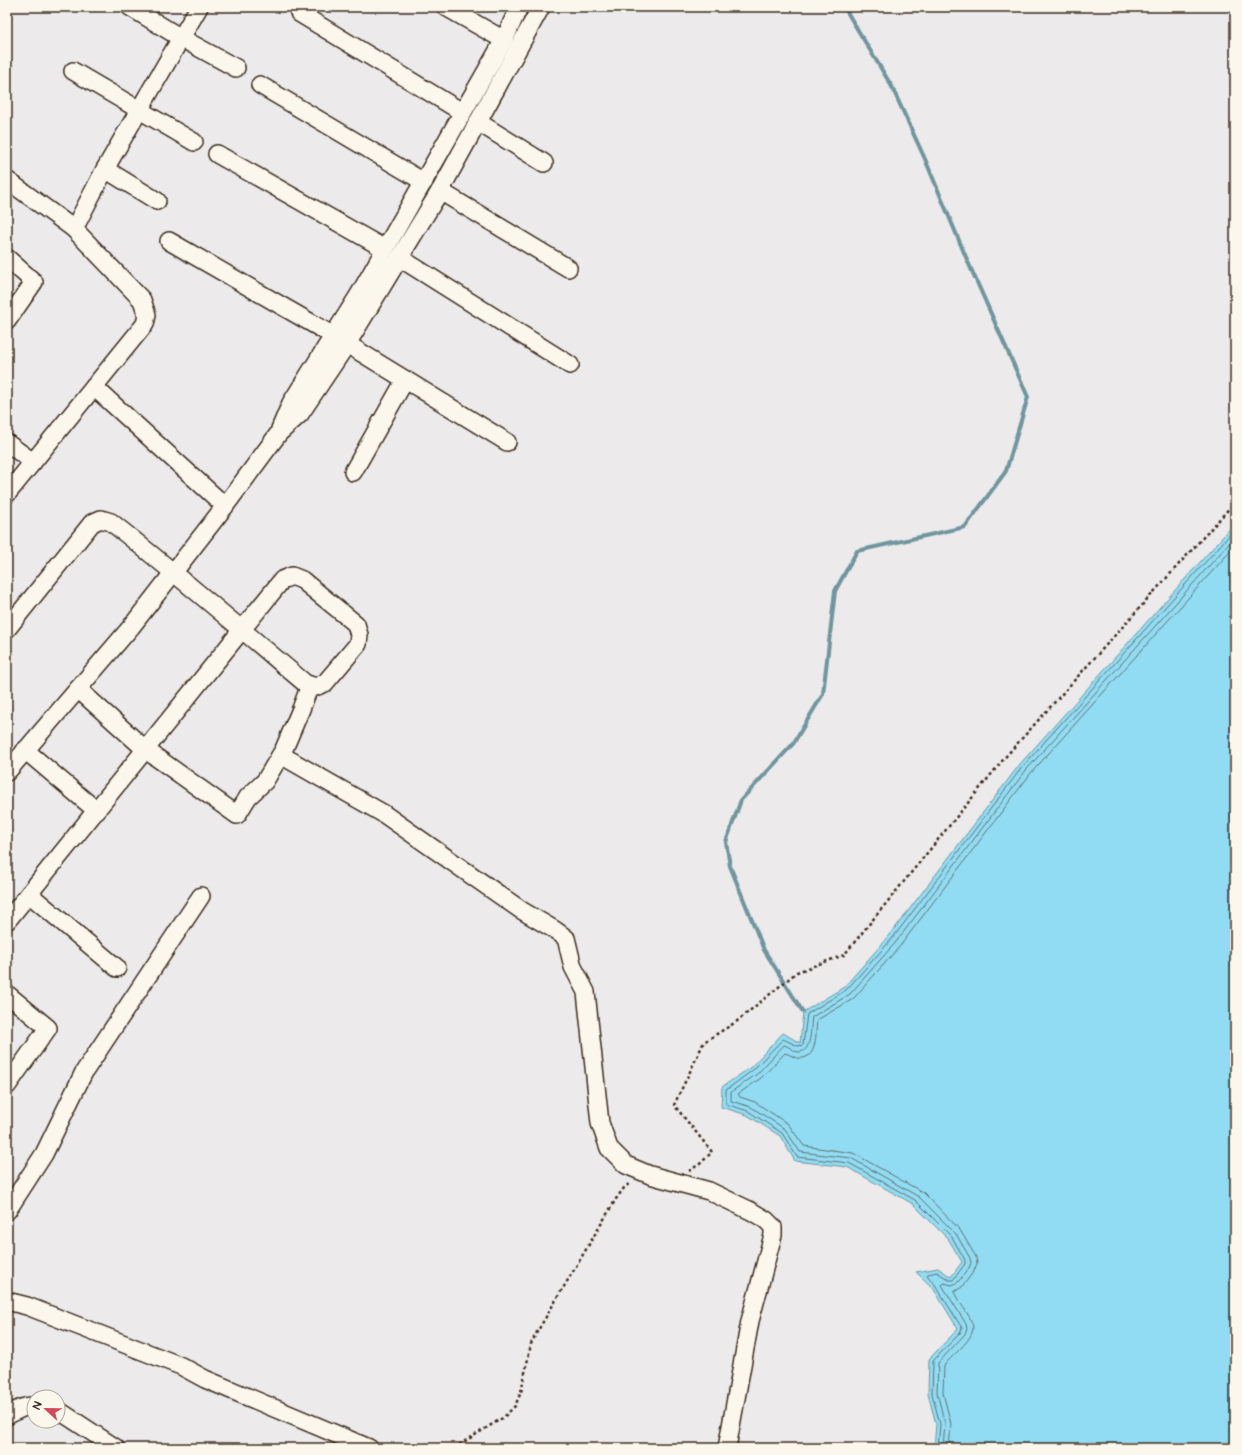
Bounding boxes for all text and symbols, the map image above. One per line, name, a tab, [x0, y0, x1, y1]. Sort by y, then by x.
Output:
north arrow	[26, 1389, 66, 1429]
text: N	[29, 1399, 45, 1411]

